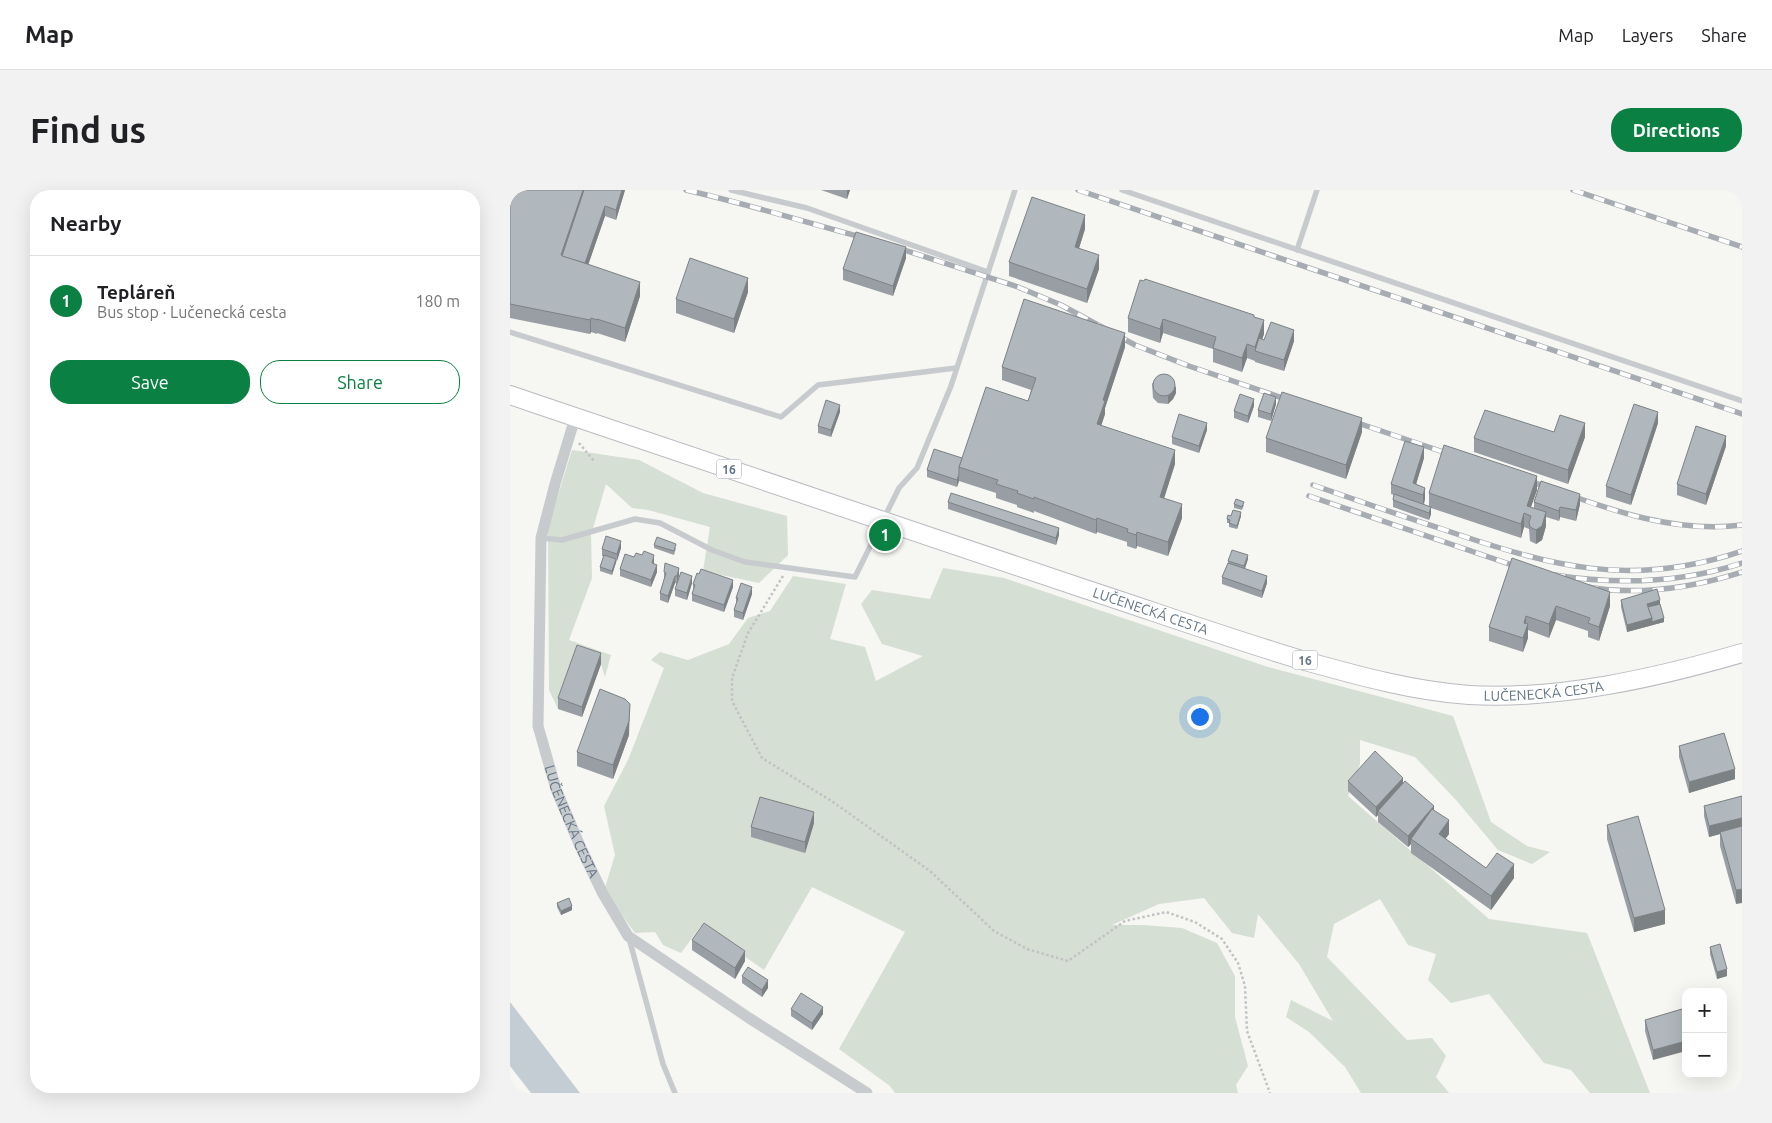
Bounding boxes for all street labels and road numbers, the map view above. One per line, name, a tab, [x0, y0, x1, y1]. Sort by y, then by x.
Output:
road number: 16	[716, 460, 742, 478]
street label: LUČENECKÁ CESTA	[1091, 584, 1210, 638]
road number: 16	[1292, 650, 1318, 670]
street label: LUČENECKÁ CESTA	[1483, 678, 1605, 704]
street label: LUČENECKÁ CESTA	[542, 763, 602, 880]

